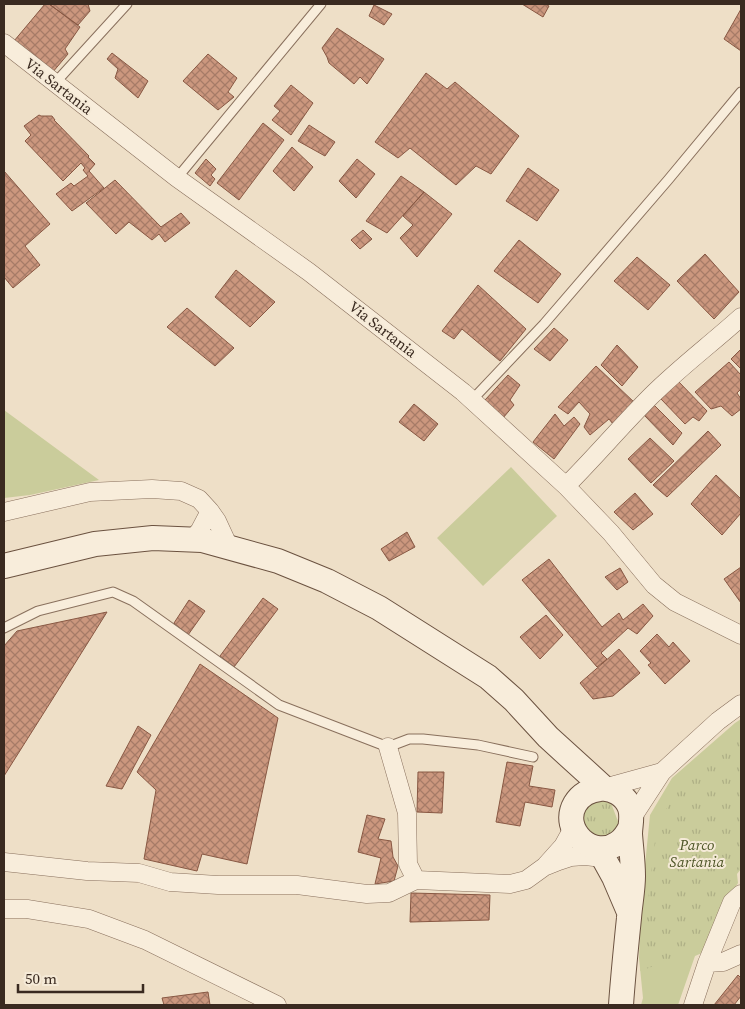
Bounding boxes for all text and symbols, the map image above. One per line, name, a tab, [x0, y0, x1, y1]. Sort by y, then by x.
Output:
street label: Via Sartania	[21, 53, 98, 119]
street label: Via Sartania	[345, 296, 422, 362]
park label: Parco Sartania	[670, 834, 725, 872]
scale bar	[18, 962, 142, 994]
text: 50 m	[25, 968, 57, 989]

